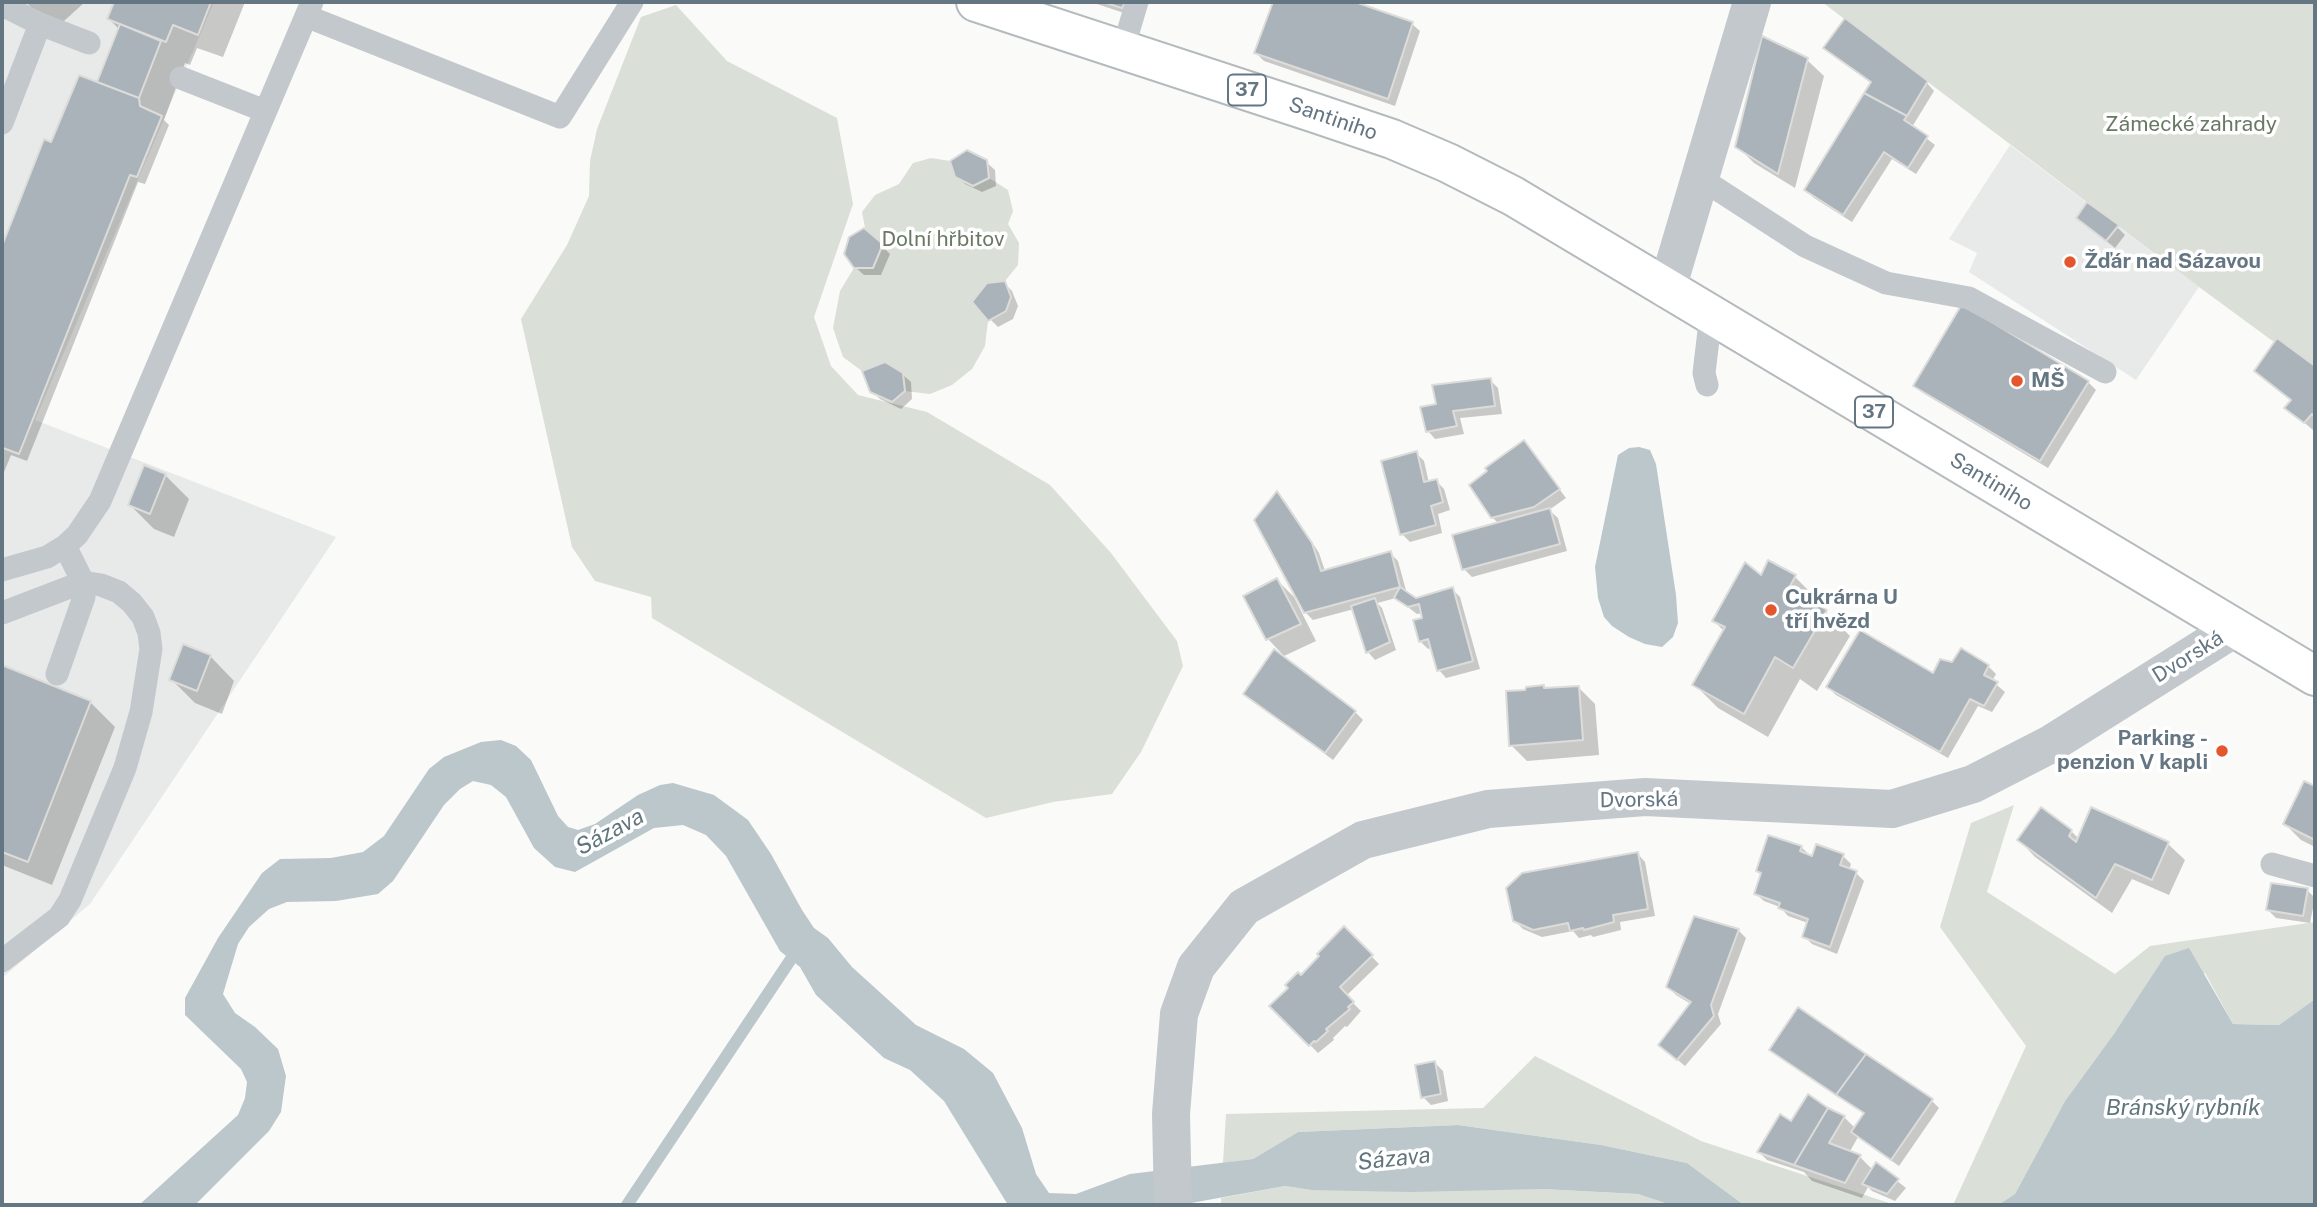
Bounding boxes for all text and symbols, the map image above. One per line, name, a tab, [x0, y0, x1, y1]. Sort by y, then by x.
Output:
road number: 37	[1228, 74, 1266, 106]
street label: Santiniho	[1285, 92, 1381, 146]
park label: Zámecké zahrady	[2105, 112, 2277, 138]
park label: Dolní hřbitov	[881, 227, 1005, 253]
place label: Žďár nad Sázavou	[2084, 249, 2261, 275]
marker: Žďár nad Sázavou	[2062, 254, 2078, 270]
place label: MŠ	[2031, 368, 2065, 394]
marker: MŠ	[2009, 373, 2025, 389]
road number: 37	[1855, 396, 1893, 428]
street label: Santiniho	[1945, 447, 2037, 517]
place label: Cukrárna U tří hvězd	[1785, 585, 1898, 635]
marker: Cukrárna U tří hvězd	[1763, 602, 1779, 618]
street label: Dvorská	[2148, 625, 2228, 689]
place label: Parking - penzion V kapli	[2057, 726, 2208, 776]
marker: Parking - penzion V kapli	[2214, 743, 2230, 759]
street label: Dvorská	[1599, 787, 1679, 813]
water label: Sázava	[571, 803, 649, 861]
water label: Bránský rybník	[2106, 1094, 2260, 1122]
water label: Sázava	[1356, 1141, 1432, 1177]

